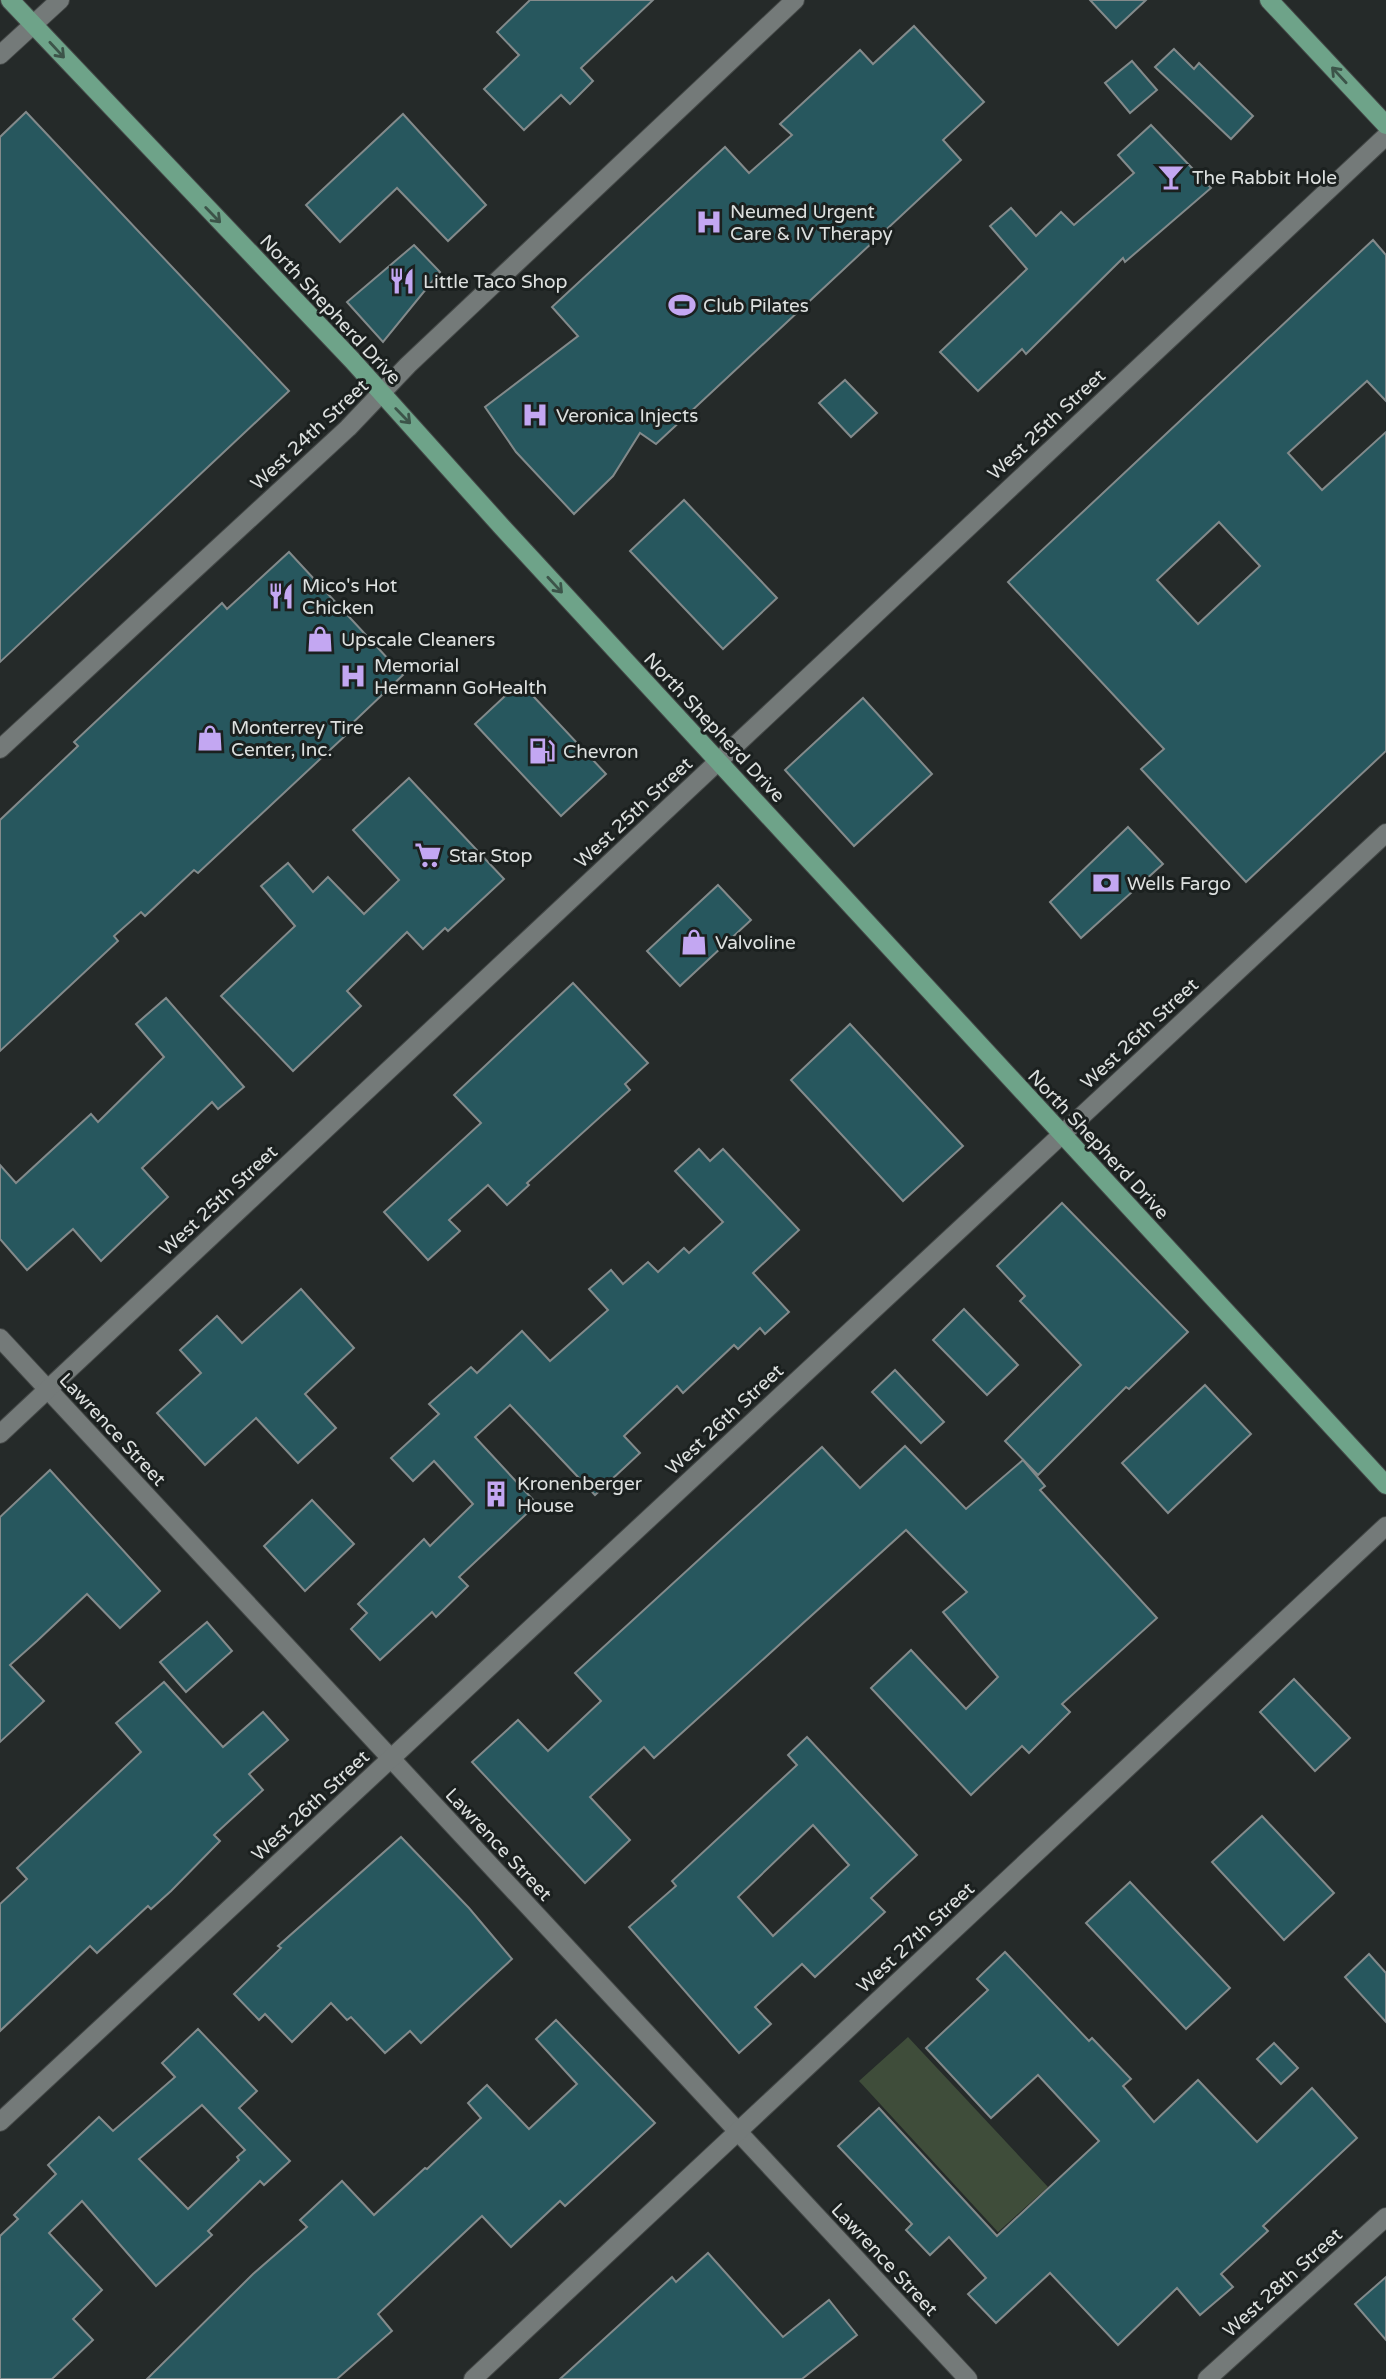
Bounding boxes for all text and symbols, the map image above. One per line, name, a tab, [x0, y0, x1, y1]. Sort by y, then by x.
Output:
one-way arrow	[48, 41, 65, 58]
one-way arrow	[1331, 67, 1348, 84]
bar icon: The Rabbit Hole	[1156, 162, 1186, 192]
place label: The Rabbit Hole	[1192, 167, 1337, 189]
place label: Neumed Urgent Care & IV Therapy	[730, 201, 893, 245]
one-way arrow	[204, 206, 221, 223]
hospital icon: Neumed Urgent Care & IV Therapy	[694, 207, 724, 237]
street label: North Shepherd Drive	[255, 230, 405, 389]
restaurant icon: Little Taco Shop	[387, 266, 417, 296]
place label: Little Taco Shop	[423, 271, 568, 293]
sports icon: Club Pilates	[667, 290, 697, 320]
place label: Club Pilates	[703, 295, 809, 317]
street label: West 25th Street	[983, 365, 1110, 485]
street label: West 24th Street	[246, 375, 373, 495]
hospital icon: Veronica Injects	[520, 400, 550, 430]
place label: Veronica Injects	[556, 405, 698, 427]
one-way arrow	[394, 407, 411, 424]
place label: Mico's Hot Chicken	[302, 575, 397, 619]
one-way arrow	[547, 576, 563, 594]
restaurant icon: Mico's Hot Chicken	[266, 581, 296, 611]
shop icon: Upscale Cleaners	[305, 624, 335, 654]
place label: Upscale Cleaners	[341, 629, 496, 651]
street label: North Shepherd Drive	[639, 648, 789, 807]
place label: Memorial Hermann GoHealth	[374, 655, 547, 699]
hospital icon: Memorial Hermann GoHealth	[338, 661, 368, 691]
place label: Monterrey Tire Center, Inc.	[231, 717, 364, 761]
shop icon: Monterrey Tire Center, Inc.	[195, 723, 225, 753]
fuel station icon: Chevron	[527, 736, 557, 766]
place label: Chevron	[563, 741, 639, 763]
street label: West 25th Street	[570, 753, 697, 873]
supermarket icon: Star Stop	[413, 840, 443, 870]
place label: Star Stop	[449, 845, 532, 867]
bank icon: Wells Fargo	[1091, 868, 1121, 898]
place label: Wells Fargo	[1127, 873, 1231, 895]
shop icon: Valvoline	[679, 927, 709, 957]
place label: Valvoline	[715, 932, 796, 954]
street label: West 26th Street	[1076, 974, 1203, 1094]
street label: North Shepherd Drive	[1023, 1065, 1173, 1224]
street label: West 25th Street	[155, 1141, 282, 1261]
street label: West 26th Street	[661, 1360, 788, 1480]
street label: Lawrence Street	[54, 1369, 170, 1491]
place label: Kronenberger House	[517, 1473, 643, 1517]
building icon: Kronenberger House	[481, 1479, 511, 1509]
street label: West 26th Street	[247, 1746, 374, 1866]
street label: Lawrence Street	[440, 1784, 556, 1906]
street label: West 27th Street	[852, 1878, 979, 1998]
street label: Lawrence Street	[826, 2199, 942, 2321]
street label: West 28th Street	[1219, 2224, 1347, 2342]

